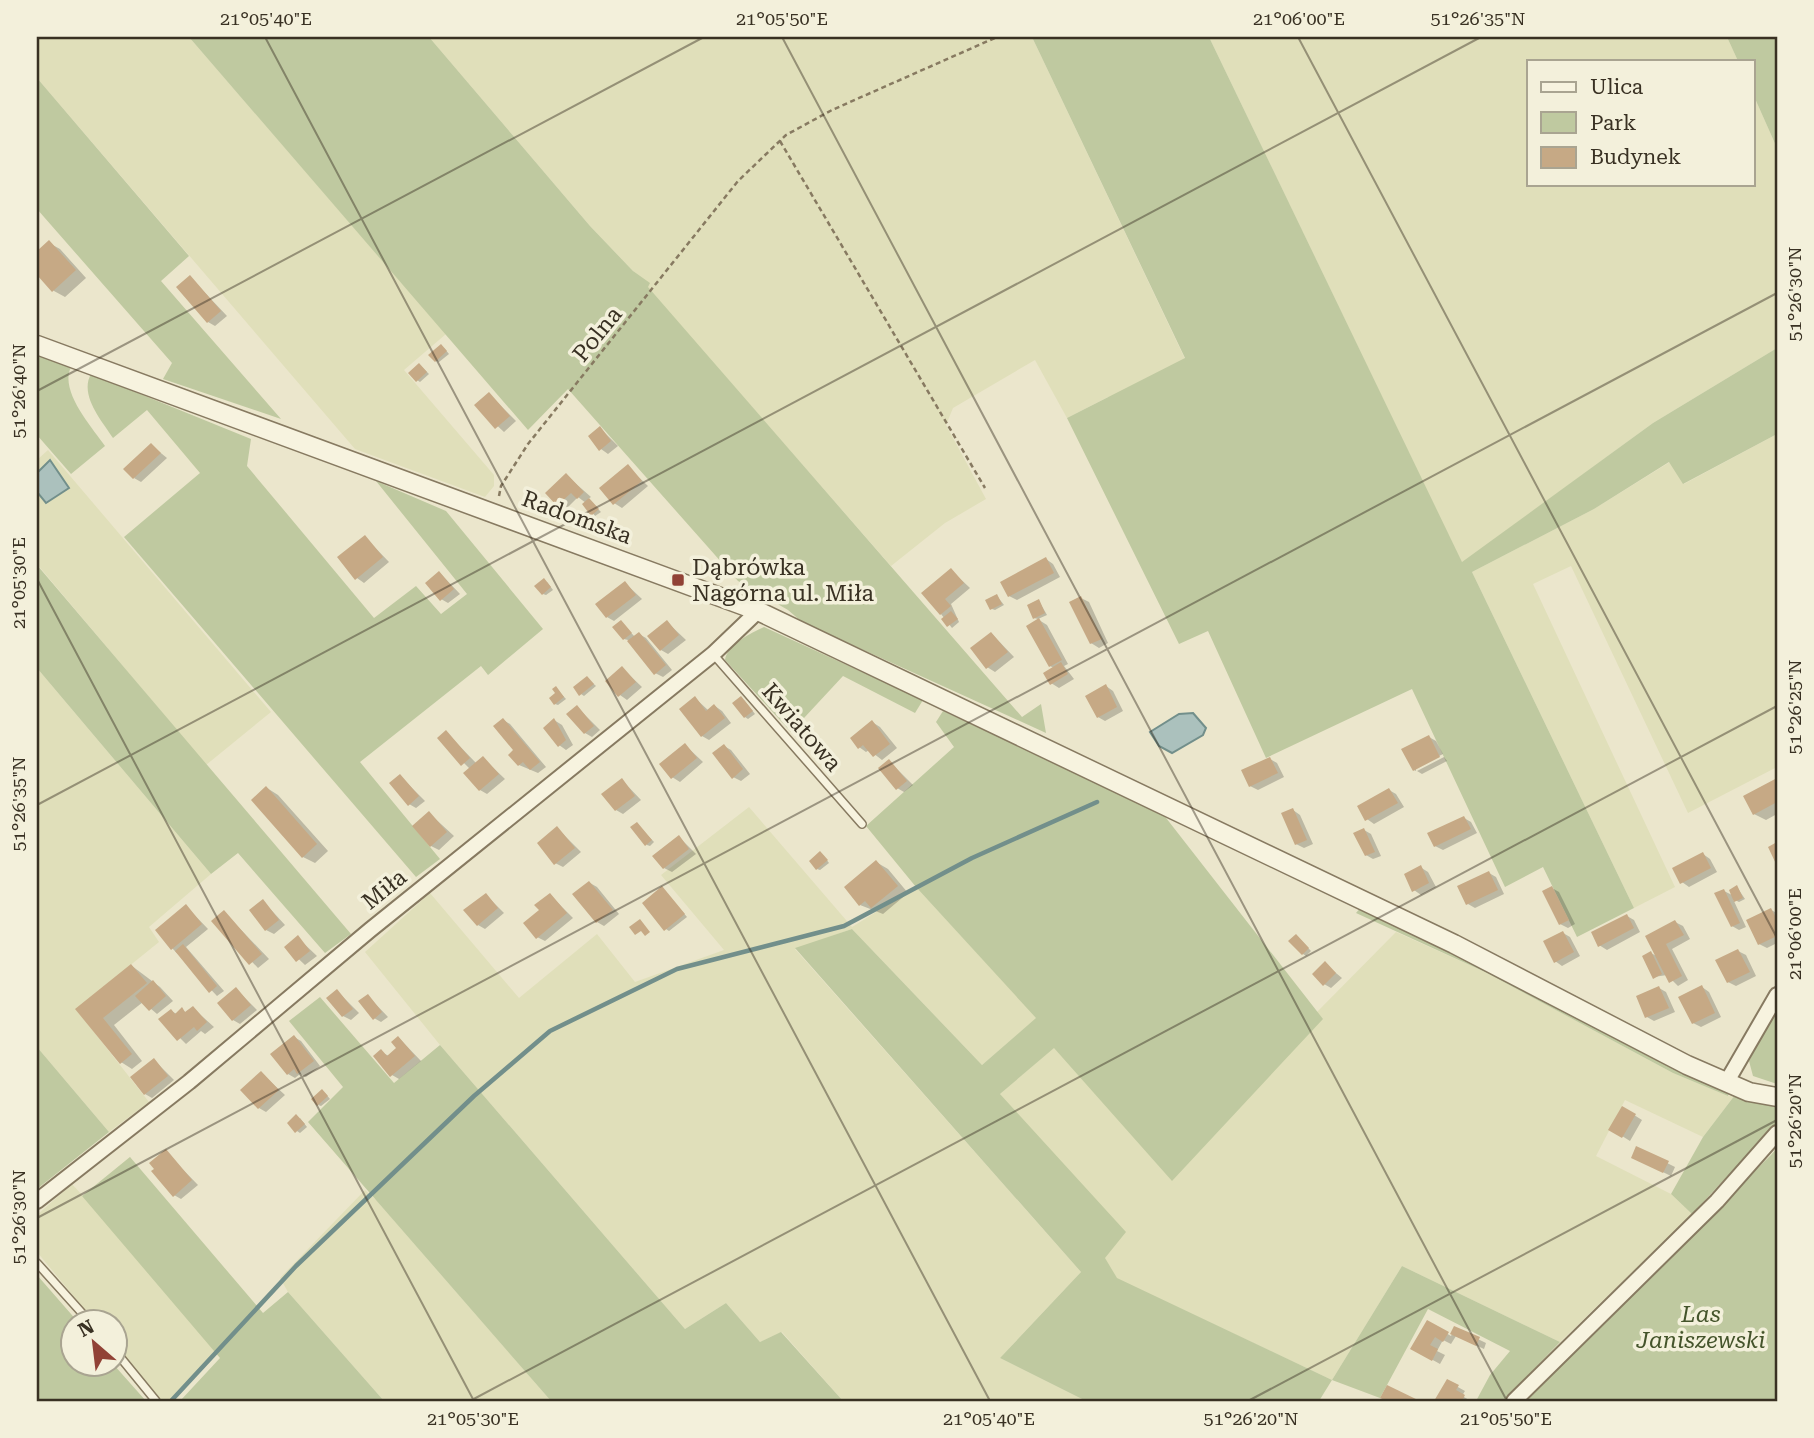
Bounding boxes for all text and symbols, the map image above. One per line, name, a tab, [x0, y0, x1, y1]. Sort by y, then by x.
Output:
text: 21°05'40"E	[220, 8, 312, 29]
text: 21°05'50"E	[736, 8, 828, 29]
text: 21°06'00"E	[1253, 8, 1345, 29]
text: 51°26'35"N	[1431, 8, 1525, 29]
legend	[1527, 60, 1755, 186]
text: Ulica	[1590, 75, 1644, 99]
text: Park	[1590, 111, 1636, 135]
text: Budynek	[1590, 145, 1681, 169]
text: 51°26'30"N	[1784, 247, 1805, 341]
street label: Polna	[567, 301, 628, 367]
text: 51°26'40"N	[8, 344, 29, 438]
street label: Radomska	[518, 485, 636, 550]
text: 21°05'30"E	[8, 537, 29, 629]
place label: Dąbrówka Nagórna ul. Miła	[692, 554, 874, 607]
marker: Dąbrówka Nagórna ul. Miła	[670, 572, 686, 588]
text: 51°26'25"N	[1784, 660, 1805, 754]
street label: Kwiatowa	[756, 678, 847, 777]
text: 51°26'35"N	[8, 757, 29, 851]
street label: Miła	[357, 863, 412, 915]
text: 21°06'00"E	[1784, 888, 1805, 980]
text: 51°26'20"N	[1784, 1074, 1805, 1168]
text: 51°26'30"N	[8, 1170, 29, 1264]
park label: Las Janiszewski	[1635, 1301, 1766, 1354]
north arrow	[60, 1308, 130, 1378]
text: N	[74, 1315, 98, 1342]
text: 21°05'30"E	[427, 1408, 519, 1429]
text: 21°05'40"E	[943, 1408, 1035, 1429]
text: 51°26'20"N	[1204, 1408, 1298, 1429]
text: 21°05'50"E	[1460, 1408, 1552, 1429]

